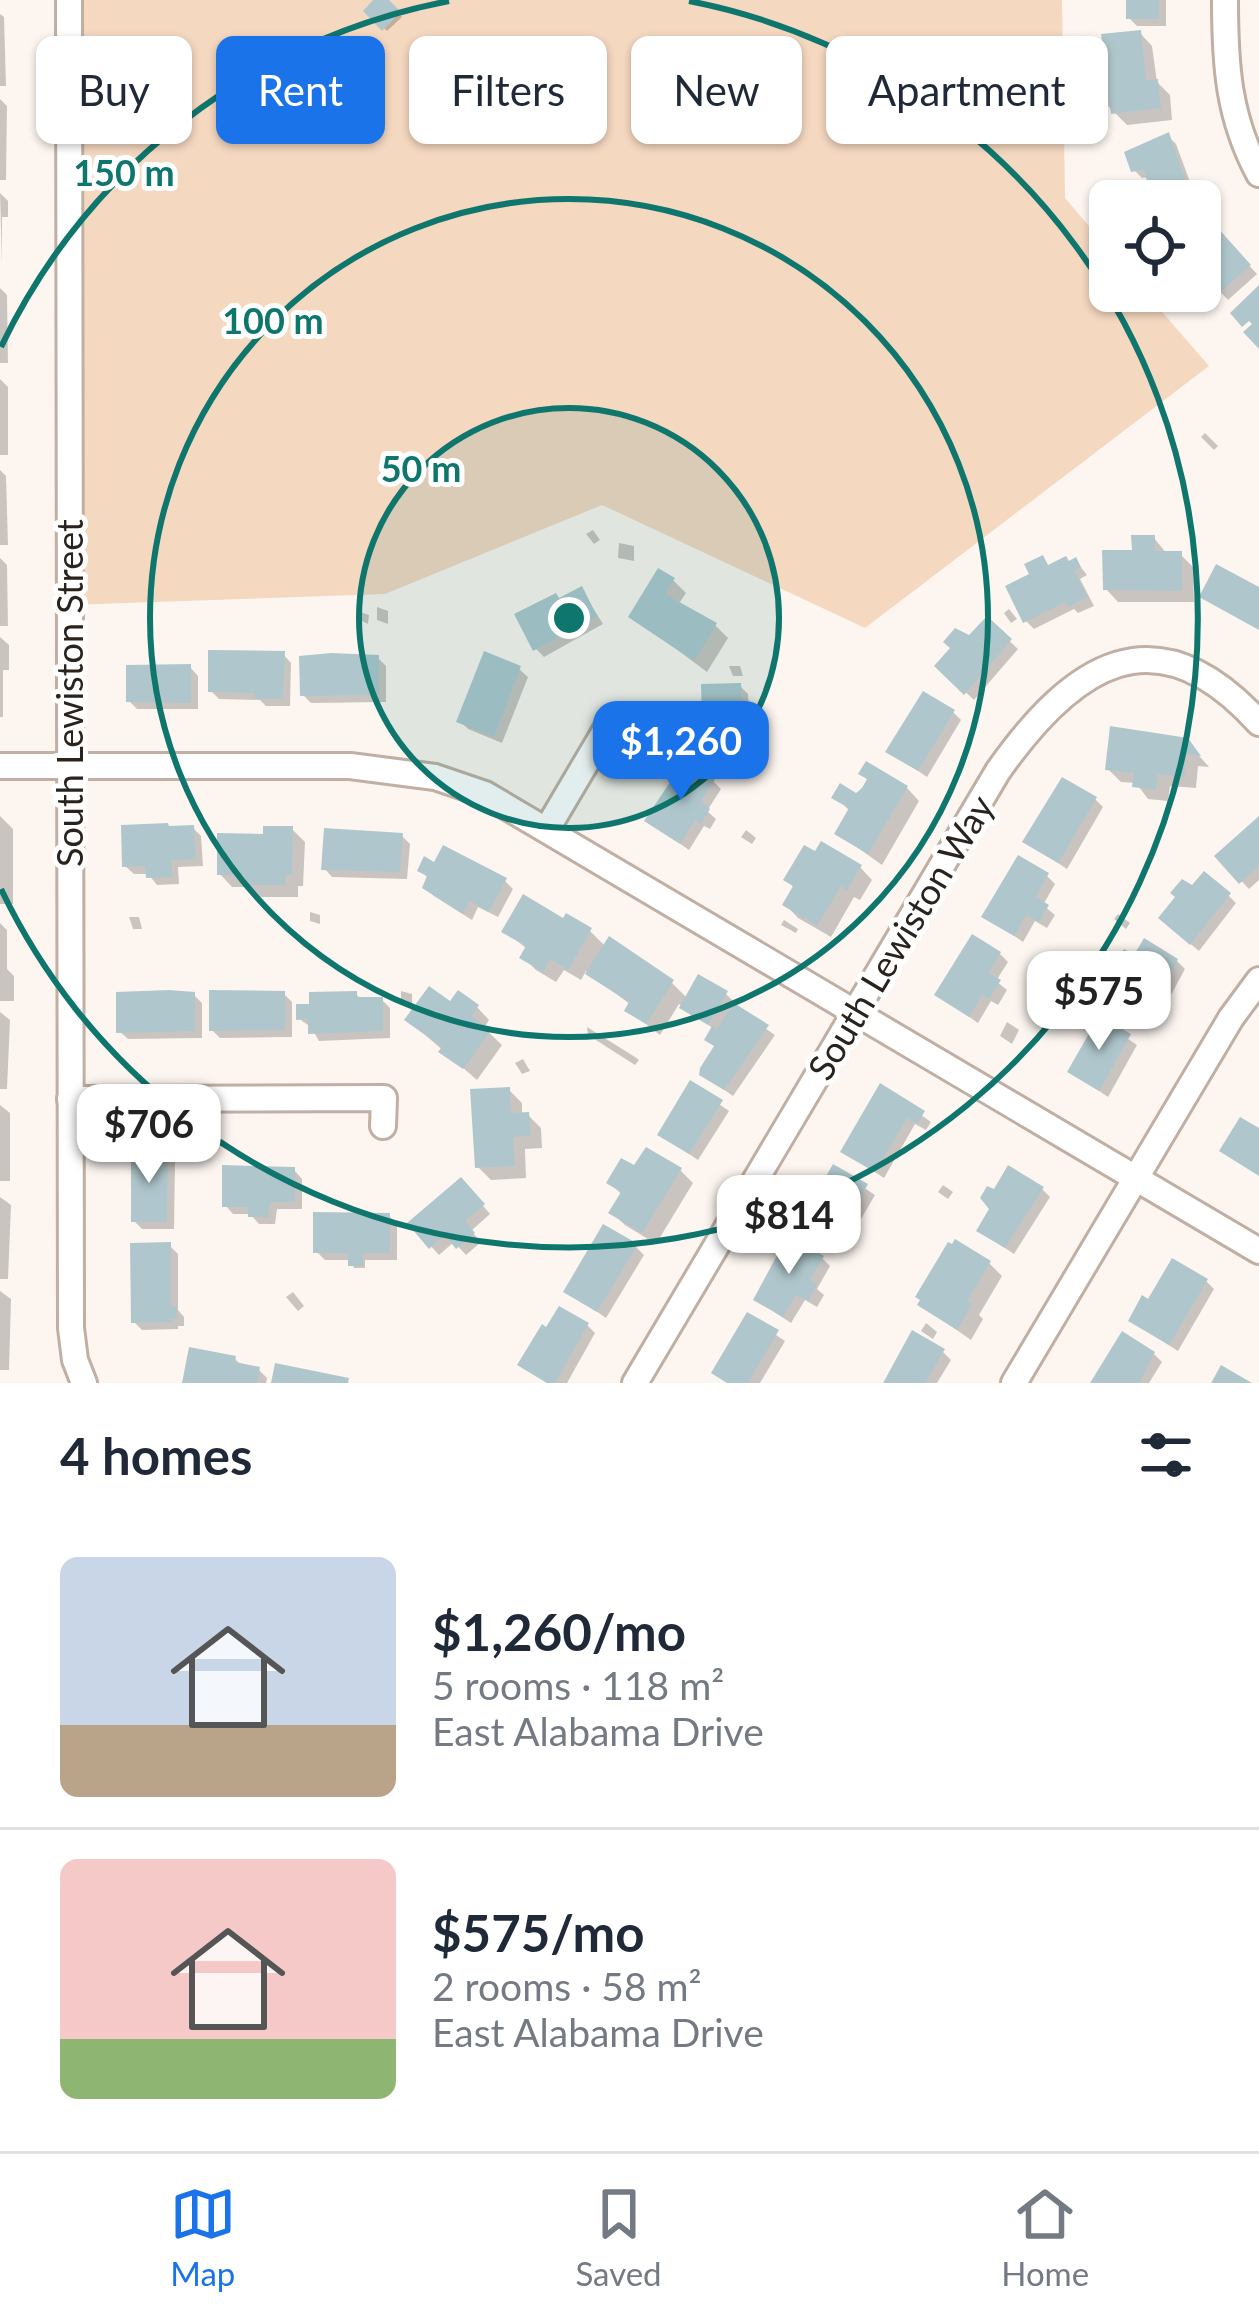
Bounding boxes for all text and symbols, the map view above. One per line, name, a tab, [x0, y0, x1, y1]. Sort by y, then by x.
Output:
chip: Buy	[36, 36, 192, 144]
chip: Rent	[216, 36, 385, 144]
chip: Filters	[409, 36, 607, 144]
chip: New	[631, 36, 802, 144]
chip: Apartment	[826, 36, 1108, 144]
text: 150 m	[73, 150, 175, 194]
map controls	[1089, 180, 1221, 312]
button: locate	[1089, 180, 1221, 312]
text: 100 m	[222, 298, 324, 342]
text: 50 m	[381, 446, 461, 490]
street label: South Lewiston Street	[47, 519, 91, 867]
centre of rings	[548, 597, 590, 639]
pin: $1,260	[583, 701, 779, 803]
text: $1,260	[620, 717, 742, 763]
street label: South Lewiston Way	[798, 786, 1002, 1087]
pin: $575	[1028, 951, 1170, 1053]
text: $575	[1054, 967, 1144, 1013]
pin: $706	[78, 1084, 220, 1186]
text: $706	[104, 1100, 194, 1146]
pin: $814	[718, 1175, 860, 1277]
text: $814	[744, 1191, 834, 1237]
icon: filters	[1133, 1422, 1199, 1488]
text: 4 homes	[60, 1425, 252, 1486]
text: $1,260/mo	[432, 1601, 686, 1662]
icon: home	[156, 1605, 300, 1749]
text: 5 rooms · 118 m²	[432, 1662, 724, 1708]
text: East Alabama Drive	[432, 1708, 764, 1754]
text: $575/mo	[432, 1902, 645, 1963]
icon: home	[156, 1907, 300, 2051]
text: 2 rooms · 58 m²	[432, 1963, 702, 2009]
text: East Alabama Drive	[432, 2009, 764, 2055]
tab: Map	[170, 2181, 236, 2293]
tab: Saved	[575, 2181, 662, 2293]
tab: Home	[1001, 2181, 1089, 2293]

